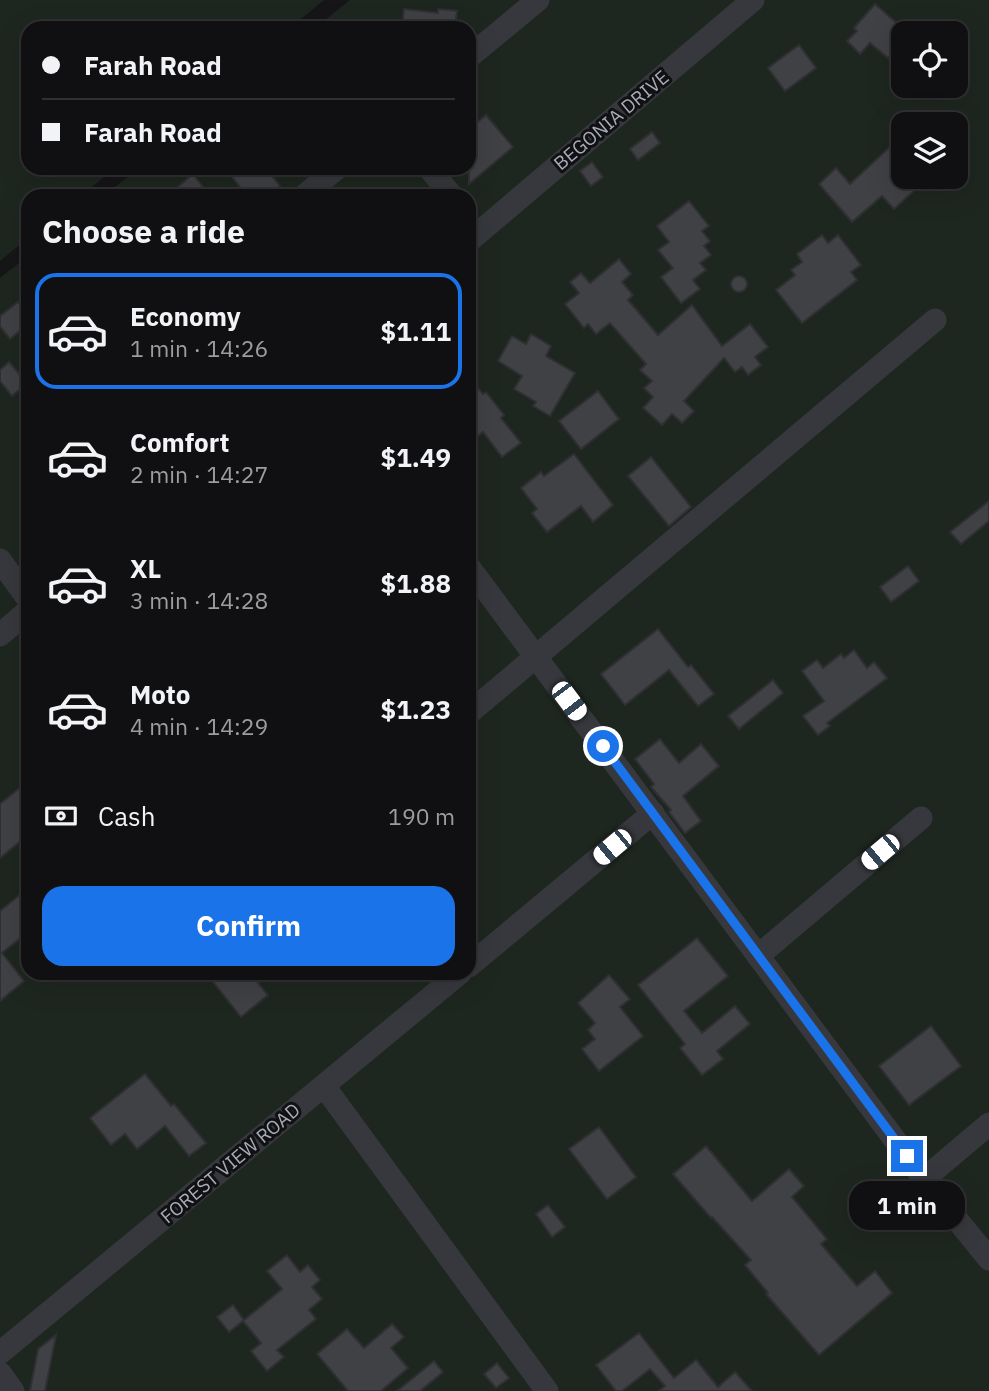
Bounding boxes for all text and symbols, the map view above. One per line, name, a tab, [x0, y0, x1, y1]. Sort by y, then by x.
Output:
map controls	[891, 21, 968, 189]
button: locate	[891, 21, 968, 98]
text: Farah Road	[84, 48, 222, 82]
street label: BEGONIA DRIVE	[549, 65, 673, 175]
button: layers	[891, 112, 968, 189]
text: Farah Road	[84, 115, 222, 149]
text: Choose a ride	[42, 210, 245, 252]
text: Economy	[130, 299, 241, 333]
icon: car	[46, 300, 109, 363]
text: $1.11	[381, 314, 451, 348]
text: 1 min · 14:26	[130, 333, 268, 363]
text: Comfort	[130, 425, 229, 459]
icon: car	[46, 426, 109, 489]
text: $1.49	[381, 440, 451, 474]
text: 2 min · 14:27	[130, 459, 268, 489]
text: XL	[130, 551, 161, 585]
icon: car	[46, 552, 109, 615]
text: $1.88	[381, 566, 451, 600]
text: 3 min · 14:28	[130, 585, 268, 615]
text: Moto	[130, 677, 190, 711]
icon: car	[46, 678, 109, 741]
car	[548, 678, 591, 724]
text: $1.23	[381, 692, 451, 726]
text: 4 min · 14:29	[130, 711, 268, 741]
route start	[587, 730, 619, 762]
icon: cash	[42, 797, 80, 835]
text: Cash	[98, 799, 155, 833]
text: 190 m	[388, 801, 455, 831]
car	[590, 825, 635, 869]
car	[858, 830, 903, 874]
button: Confirm	[42, 886, 455, 966]
street label: FOREST VIEW ROAD	[155, 1098, 305, 1228]
route end	[891, 1140, 923, 1172]
callout: 1 min	[849, 1180, 965, 1230]
text: 1 min	[877, 1190, 937, 1220]

